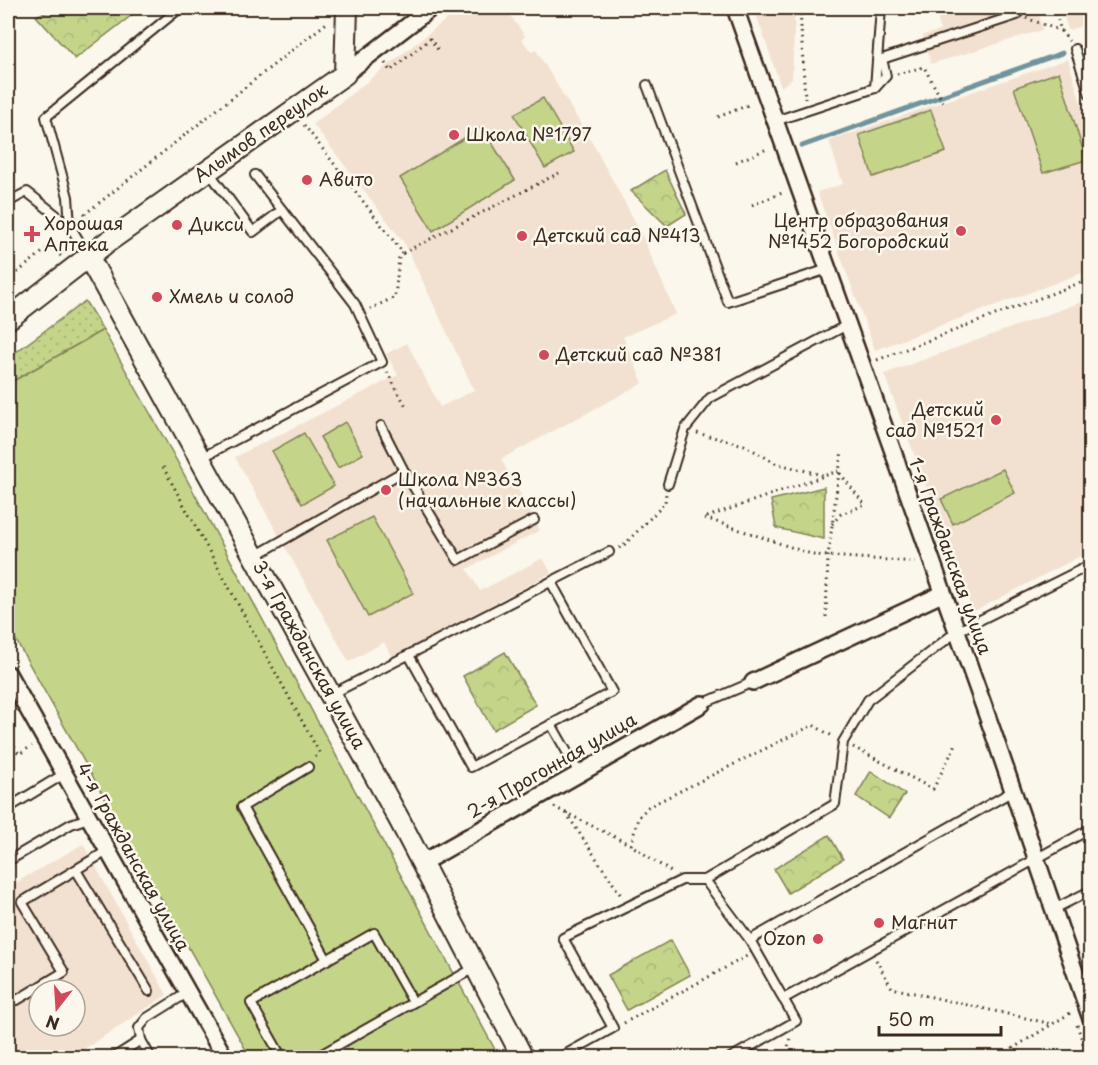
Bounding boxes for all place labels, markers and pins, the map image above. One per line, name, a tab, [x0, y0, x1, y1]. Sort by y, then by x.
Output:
place label: Школа №1797	[466, 120, 592, 147]
marker: Школа №1797	[447, 128, 461, 142]
place label: Авито	[319, 165, 373, 192]
marker: Авито	[300, 173, 314, 187]
place label: Центр образования №1452 Богородский	[768, 206, 949, 254]
place label: Хорошая Аптека	[44, 209, 124, 257]
place label: Дикси	[188, 210, 244, 237]
marker: Дикси	[170, 218, 184, 232]
place label: Детский сад №413	[533, 221, 701, 248]
marker: Центр образования №1452 Богородский	[954, 224, 968, 238]
marker: Хорошая Аптека	[25, 227, 39, 241]
marker: Детский сад №413	[515, 229, 529, 243]
place label: Хмель и солод	[169, 282, 294, 309]
marker: Хмель и солод	[150, 290, 164, 304]
place label: Детский сад №381	[555, 340, 721, 367]
marker: Детский сад №381	[537, 348, 551, 362]
place label: Детский сад №1521	[885, 395, 984, 443]
marker: Детский сад №1521	[989, 413, 1003, 427]
place label: Школа №363 (начальные классы)	[398, 465, 576, 513]
marker: Школа №363 (начальные классы)	[379, 483, 393, 497]
place label: Магнит	[891, 908, 958, 935]
marker: Магнит	[872, 916, 886, 930]
place label: Ozon	[763, 924, 806, 951]
marker: Ozon	[811, 932, 825, 946]

